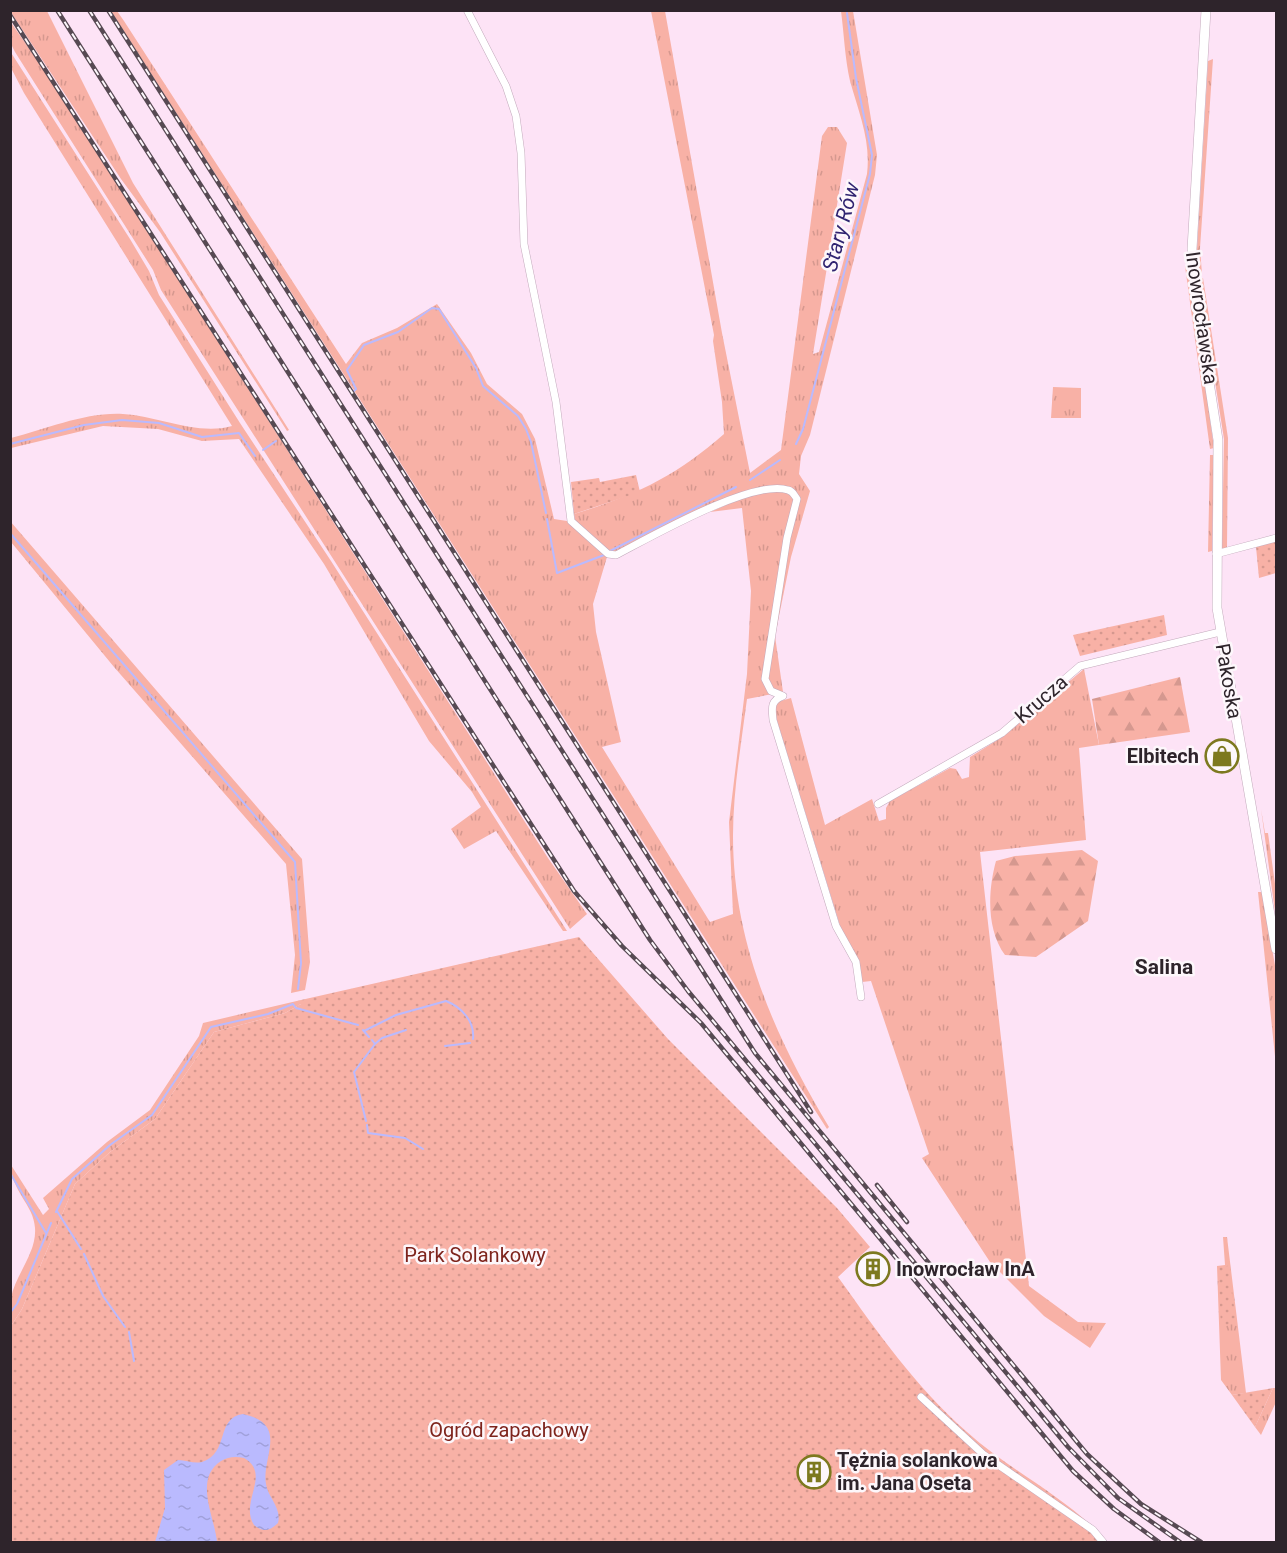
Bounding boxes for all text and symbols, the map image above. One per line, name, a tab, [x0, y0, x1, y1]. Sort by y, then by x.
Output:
water label: Stary Rów	[818, 179, 865, 274]
street label: Inowrocławska	[1181, 250, 1223, 386]
street label: Pakoska	[1211, 641, 1247, 721]
street label: Krucza	[1010, 670, 1072, 728]
shop icon: Elbitech	[1204, 738, 1240, 774]
place label: Elbitech	[1127, 744, 1199, 768]
district label: Salina	[1135, 955, 1193, 979]
park label: Park Solankowy	[404, 1243, 546, 1267]
building icon: Inowrocław InA	[855, 1251, 891, 1287]
place label: Inowrocław InA	[896, 1257, 1035, 1281]
park label: Ogród zapachowy	[429, 1418, 589, 1442]
place label: Tężnia solankowa im. Jana Oseta	[837, 1448, 998, 1495]
building icon: Tężnia solankowa im. Jana Oseta	[796, 1454, 832, 1490]

